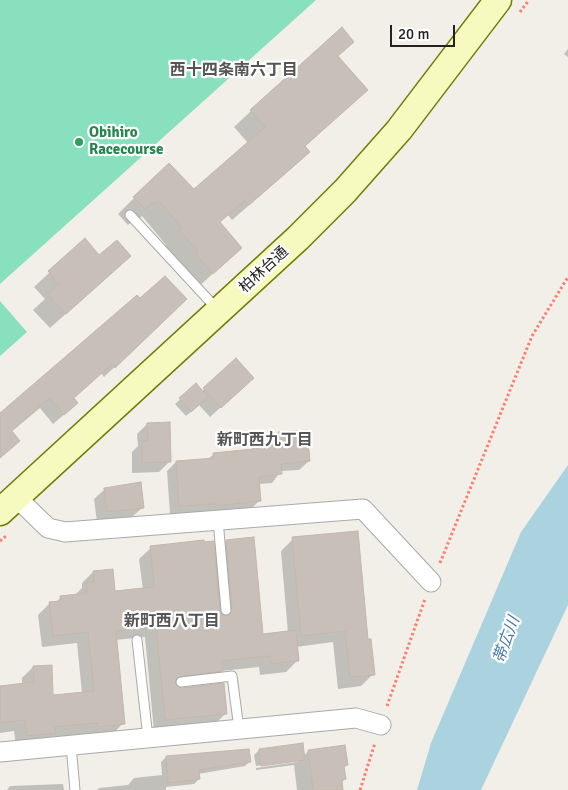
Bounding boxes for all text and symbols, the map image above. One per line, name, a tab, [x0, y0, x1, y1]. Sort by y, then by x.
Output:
scale bar	[393, 15, 458, 47]
text: 20 m	[398, 25, 429, 43]
district label: 西十四条南六丁目	[170, 61, 298, 81]
place label: Obihiro Racecourse	[89, 124, 163, 159]
marker: Obihiro Racecourse	[73, 136, 85, 148]
street label: 柏林台通	[236, 243, 292, 297]
district label: 新町西九丁目	[217, 431, 313, 451]
district label: 新町西八丁目	[124, 612, 220, 632]
water label: 帯広川	[490, 614, 524, 666]

